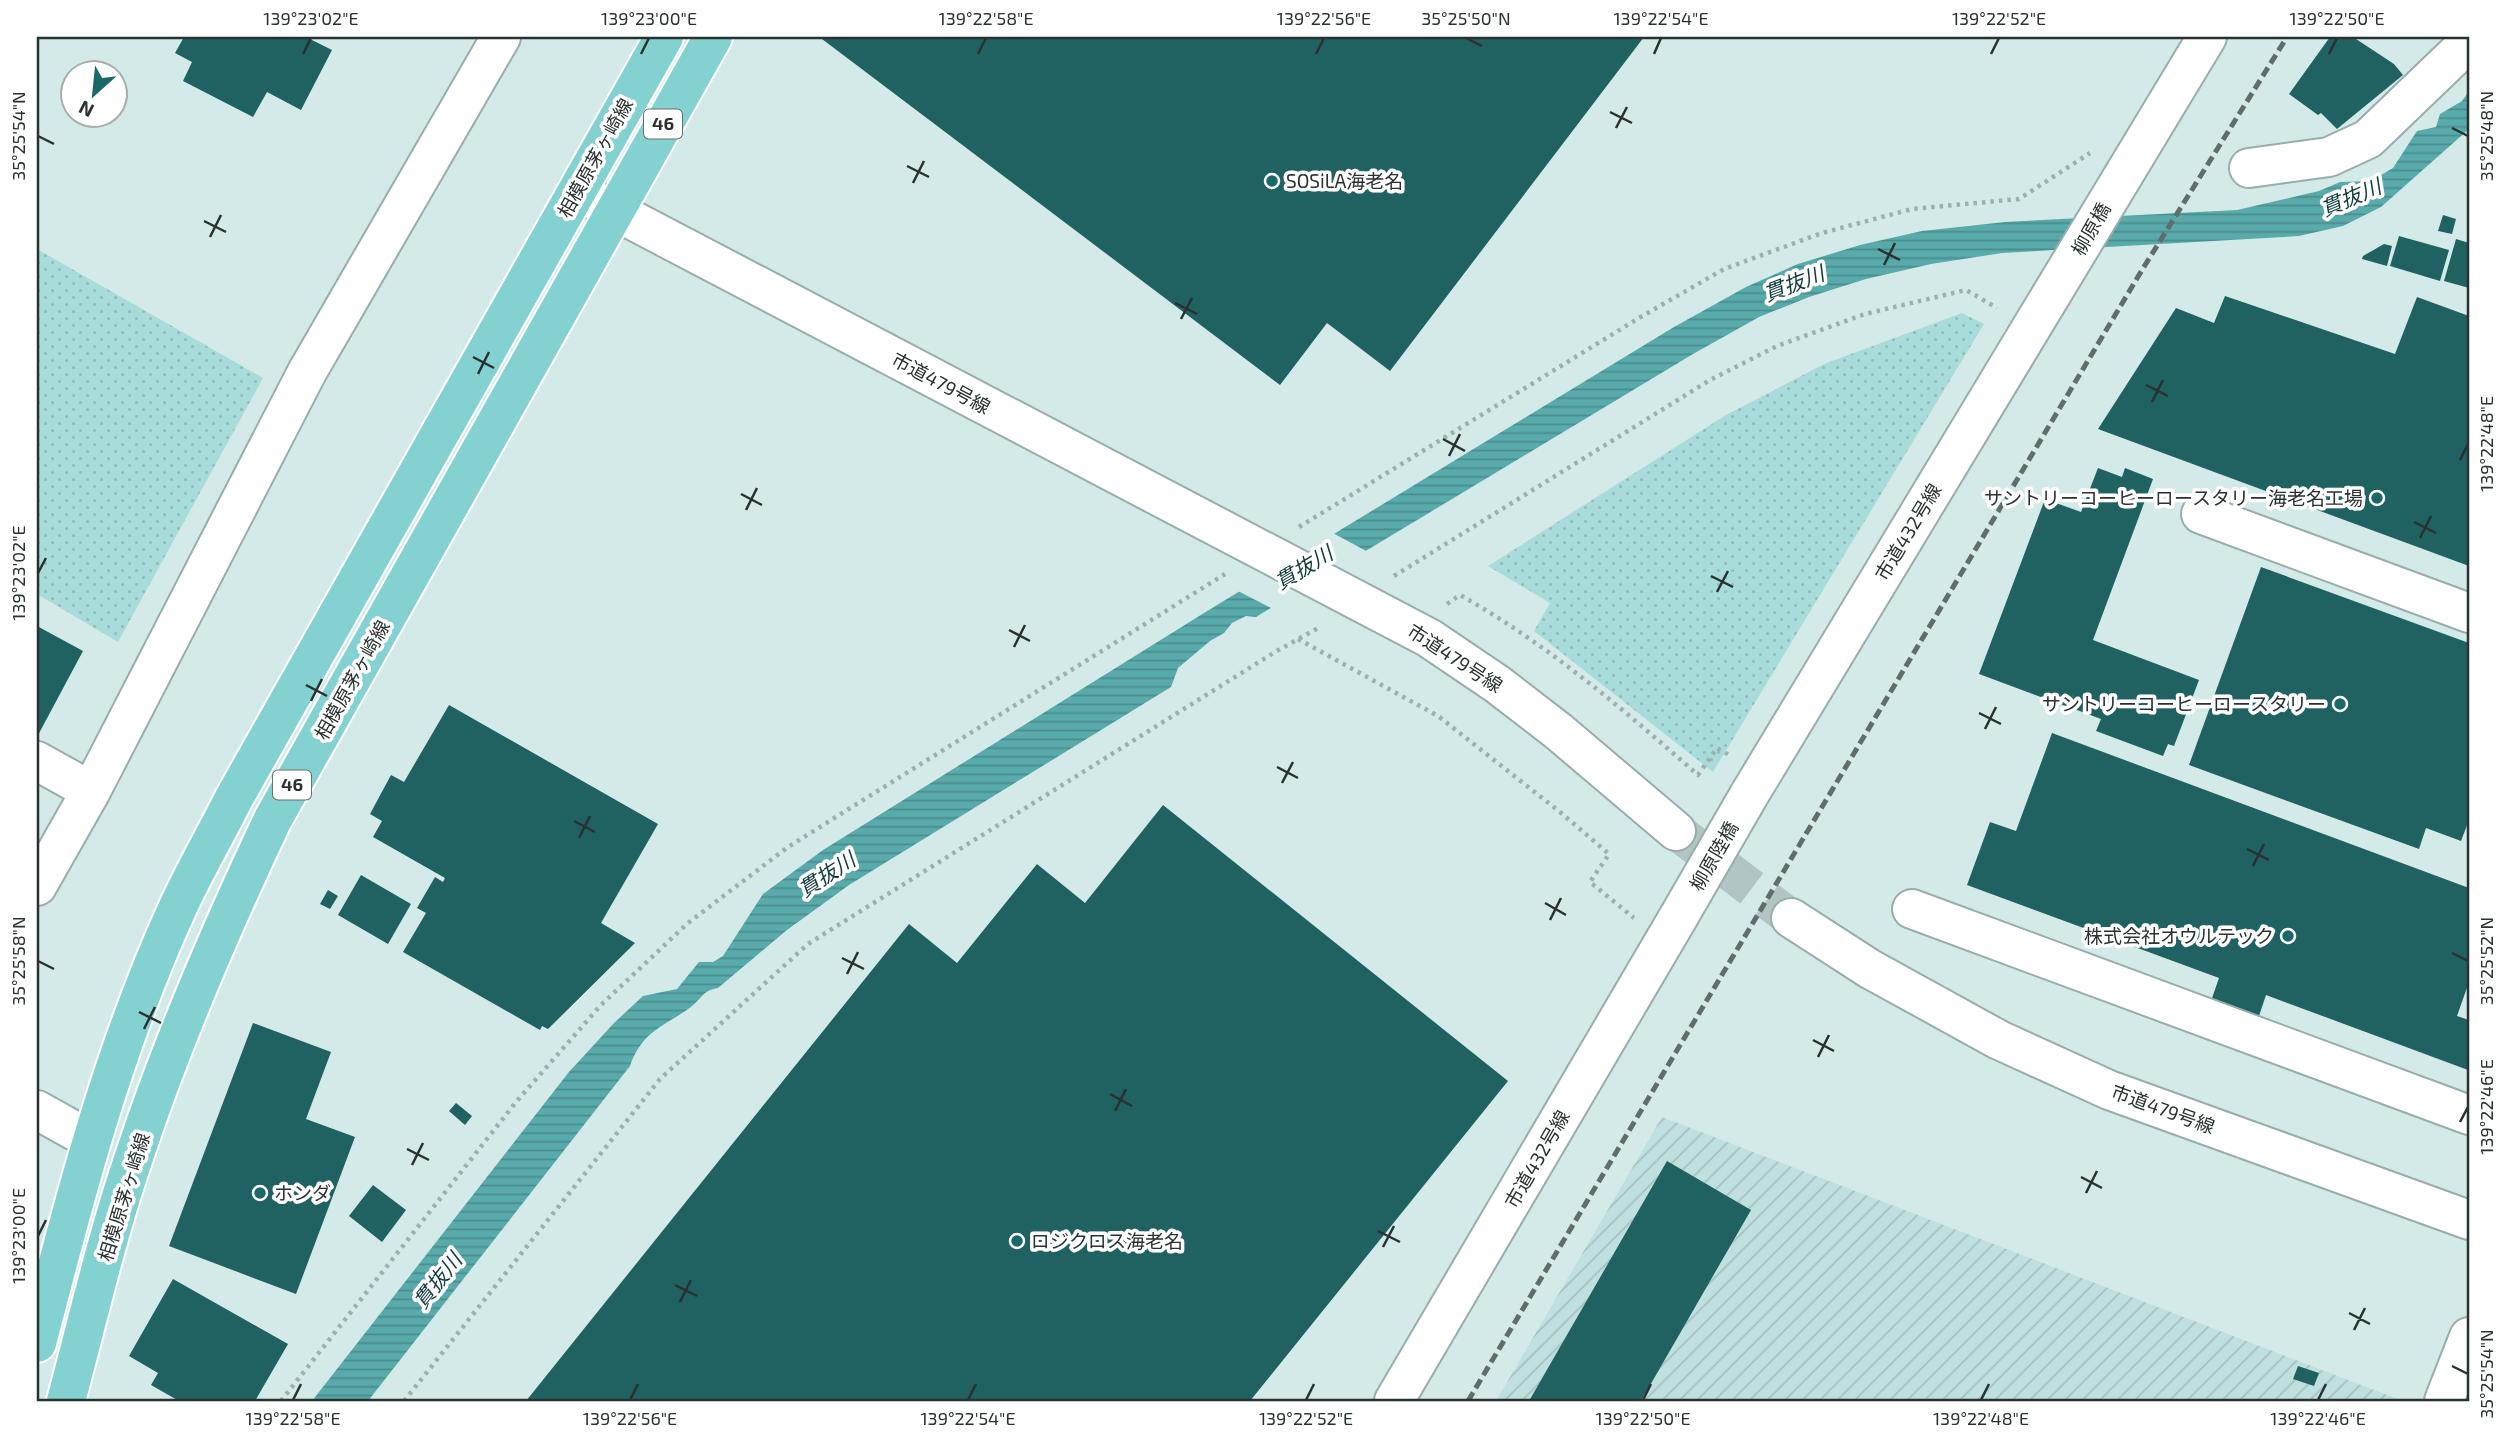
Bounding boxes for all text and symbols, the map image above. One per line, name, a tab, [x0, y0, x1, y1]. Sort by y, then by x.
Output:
text: 139°23'02"E	[263, 7, 359, 29]
text: 139°23'00"E	[601, 7, 697, 29]
text: 139°22'58"E	[938, 7, 1034, 29]
text: 139°22'56"E	[1277, 7, 1371, 29]
text: 35°25'50"N	[1421, 7, 1511, 29]
text: 139°22'54"E	[1613, 7, 1709, 29]
text: 139°22'52"E	[1952, 7, 2046, 29]
text: 139°22'50"E	[2290, 7, 2384, 29]
north arrow	[60, 60, 130, 130]
text: 35°25'54"N	[7, 91, 29, 181]
text: 35°25'48"N	[2475, 91, 2497, 181]
street label: 相模原茅ヶ崎線	[552, 94, 637, 222]
text: N	[75, 96, 97, 123]
road number: 46	[644, 110, 682, 139]
place label: SOSiLA海老名	[1286, 169, 1403, 192]
water label: 貫抜川	[2317, 172, 2386, 220]
marker: SOSiLA海老名	[1264, 173, 1280, 189]
street label: 柳原橋	[2066, 198, 2115, 259]
water label: 貫抜川	[1760, 259, 1829, 306]
street label: 市道479号線	[888, 347, 994, 418]
text: 139°22'48"E	[2475, 396, 2497, 492]
street label: 市道432号線	[1870, 479, 1945, 584]
place label: サントリーコーヒーロースタリー海老名工場	[1984, 486, 2363, 509]
marker: サントリーコーヒーロースタリー海老名工場	[2369, 490, 2385, 506]
text: 139°23'02"E	[7, 525, 29, 621]
water label: 貫抜川	[1270, 539, 1338, 594]
street label: 相模原茅ヶ崎線	[309, 616, 394, 744]
street label: 市道479号線	[1404, 618, 1507, 697]
place label: サントリーコーヒーロースタリー	[2042, 692, 2326, 715]
marker: サントリーコーヒーロースタリー	[2332, 696, 2348, 712]
road number: 46	[273, 770, 311, 800]
street label: 柳原陸橋	[1685, 817, 1743, 894]
water label: 貫抜川	[793, 845, 861, 901]
text: 35°25'58"N	[7, 916, 29, 1006]
text: 35°25'52"N	[2475, 917, 2497, 1005]
place label: 株式会社オウルテック	[2084, 924, 2274, 947]
marker: 株式会社オウルテック	[2280, 928, 2296, 944]
text: 139°22'46"E	[2475, 1059, 2497, 1155]
street label: 市道479号線	[2108, 1079, 2218, 1138]
street label: 市道432号線	[1499, 1106, 1574, 1212]
street label: 相模原茅ヶ崎線	[93, 1130, 154, 1264]
place label: ホンダ	[274, 1181, 331, 1204]
marker: ホンダ	[252, 1185, 268, 1201]
text: 139°23'00"E	[7, 1188, 29, 1284]
place label: ロジクロス海老名	[1031, 1229, 1183, 1252]
marker: ロジクロス海老名	[1009, 1233, 1025, 1249]
water label: 貫抜川	[408, 1246, 467, 1313]
text: 35°25'54"N	[2475, 1329, 2497, 1419]
text: 139°22'58"E	[245, 1407, 341, 1429]
text: 139°22'56"E	[583, 1407, 677, 1429]
text: 139°22'54"E	[920, 1407, 1016, 1429]
text: 139°22'52"E	[1259, 1407, 1353, 1429]
text: 139°22'50"E	[1596, 1407, 1690, 1429]
text: 139°22'48"E	[1933, 1407, 2029, 1429]
text: 139°22'46"E	[2270, 1407, 2366, 1429]

